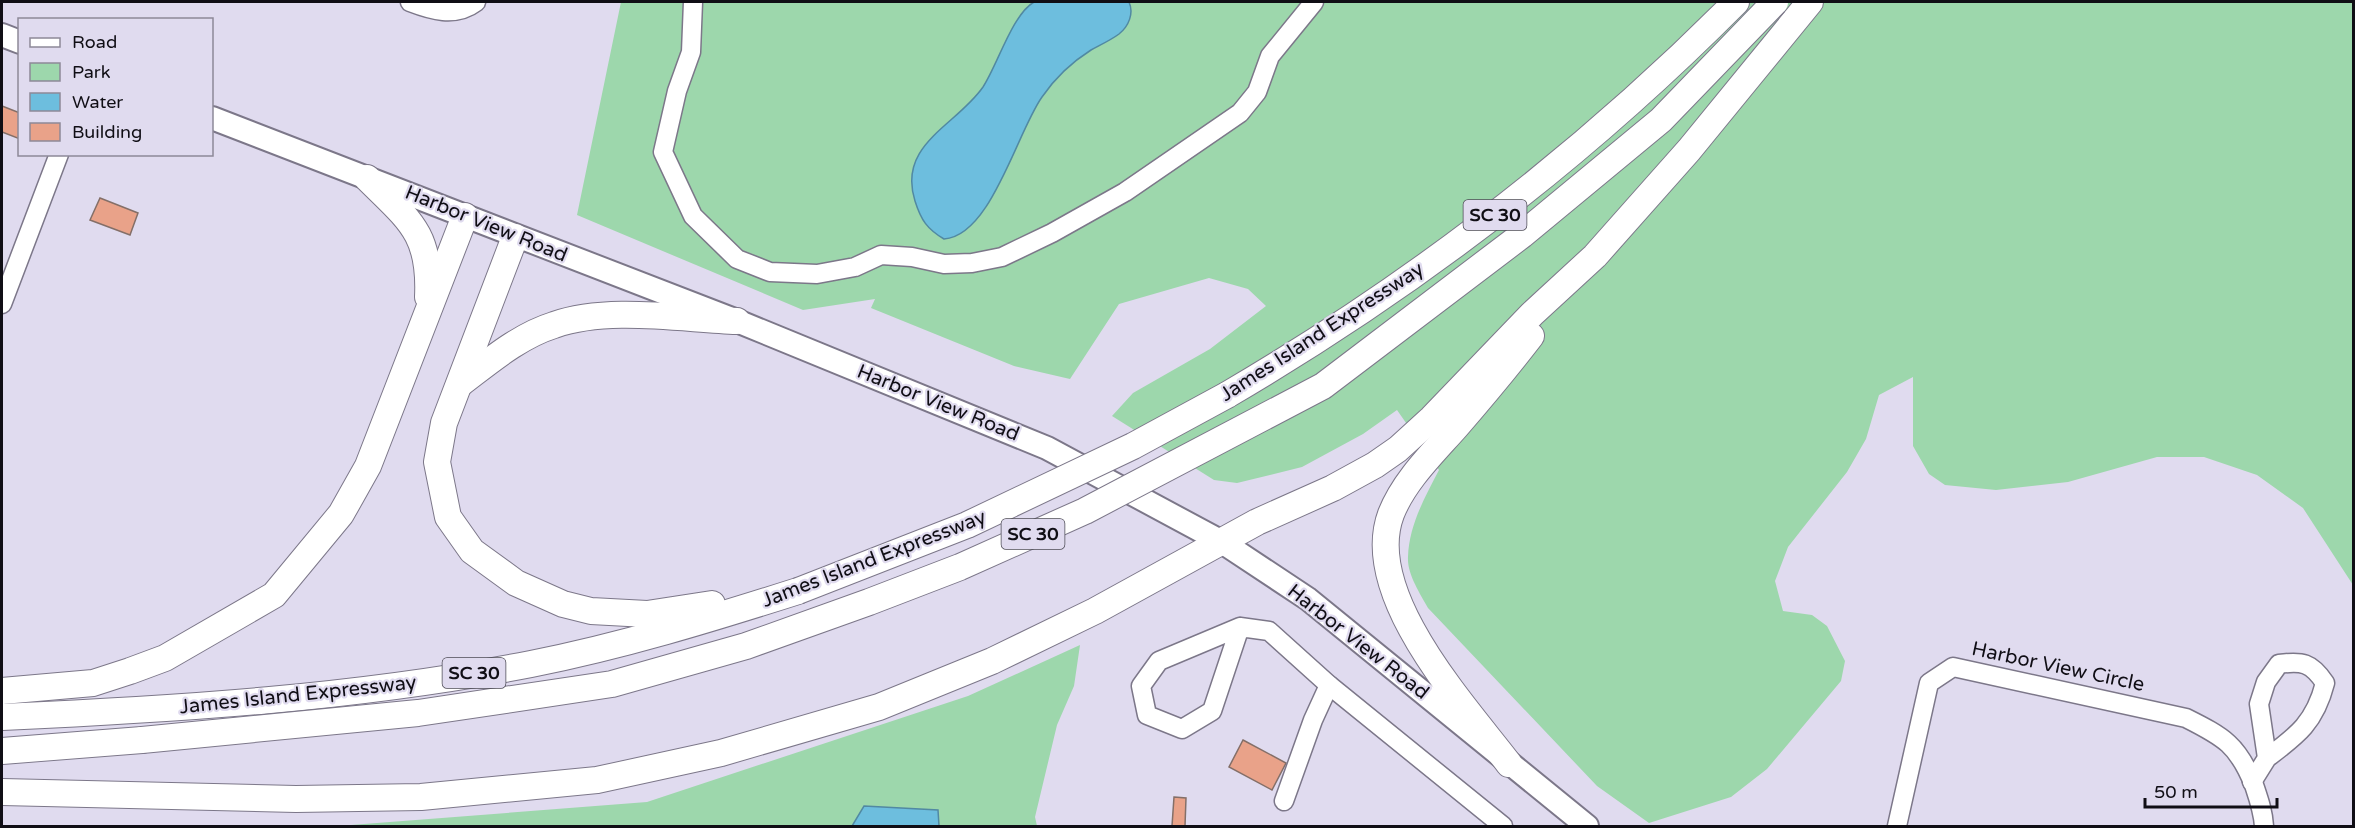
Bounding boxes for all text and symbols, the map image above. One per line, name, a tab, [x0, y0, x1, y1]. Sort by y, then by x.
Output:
legend	[18, 18, 213, 156]
text: Road	[72, 31, 117, 53]
text: Park	[72, 61, 111, 83]
text: Water	[72, 91, 123, 113]
text: Building	[72, 121, 142, 143]
street label: Harbor View Road	[401, 181, 571, 267]
road number: SC 30	[1464, 200, 1526, 230]
street label: James Island Expressway	[1216, 257, 1428, 407]
street label: Harbor View Road	[853, 360, 1023, 446]
street label: James Island Expressway	[759, 505, 990, 613]
road number: SC 30	[1002, 519, 1064, 549]
street label: Harbor View Road	[1283, 579, 1433, 705]
street label: Harbor View Circle	[1970, 637, 2146, 697]
road number: SC 30	[442, 658, 506, 688]
street label: James Island Expressway	[178, 671, 418, 719]
scale bar	[2145, 771, 2277, 809]
text: 50 m	[2154, 781, 2198, 803]

